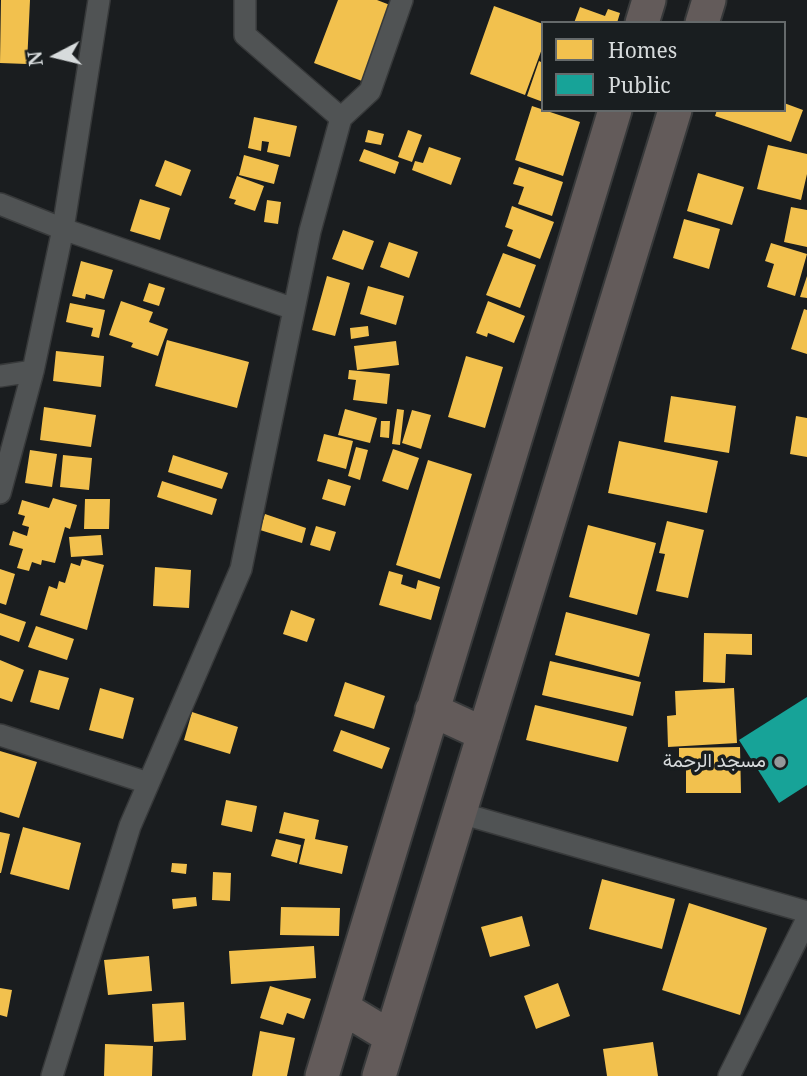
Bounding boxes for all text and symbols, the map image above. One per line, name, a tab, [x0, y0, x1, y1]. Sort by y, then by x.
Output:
north arrow	[21, 21, 91, 91]
legend	[541, 21, 786, 112]
text: Homes	[608, 36, 677, 64]
text: N	[21, 50, 49, 68]
text: Public	[608, 71, 670, 99]
place label: مسجد الرحمة	[663, 751, 766, 773]
marker: مسجد الرحمة	[772, 754, 788, 770]

